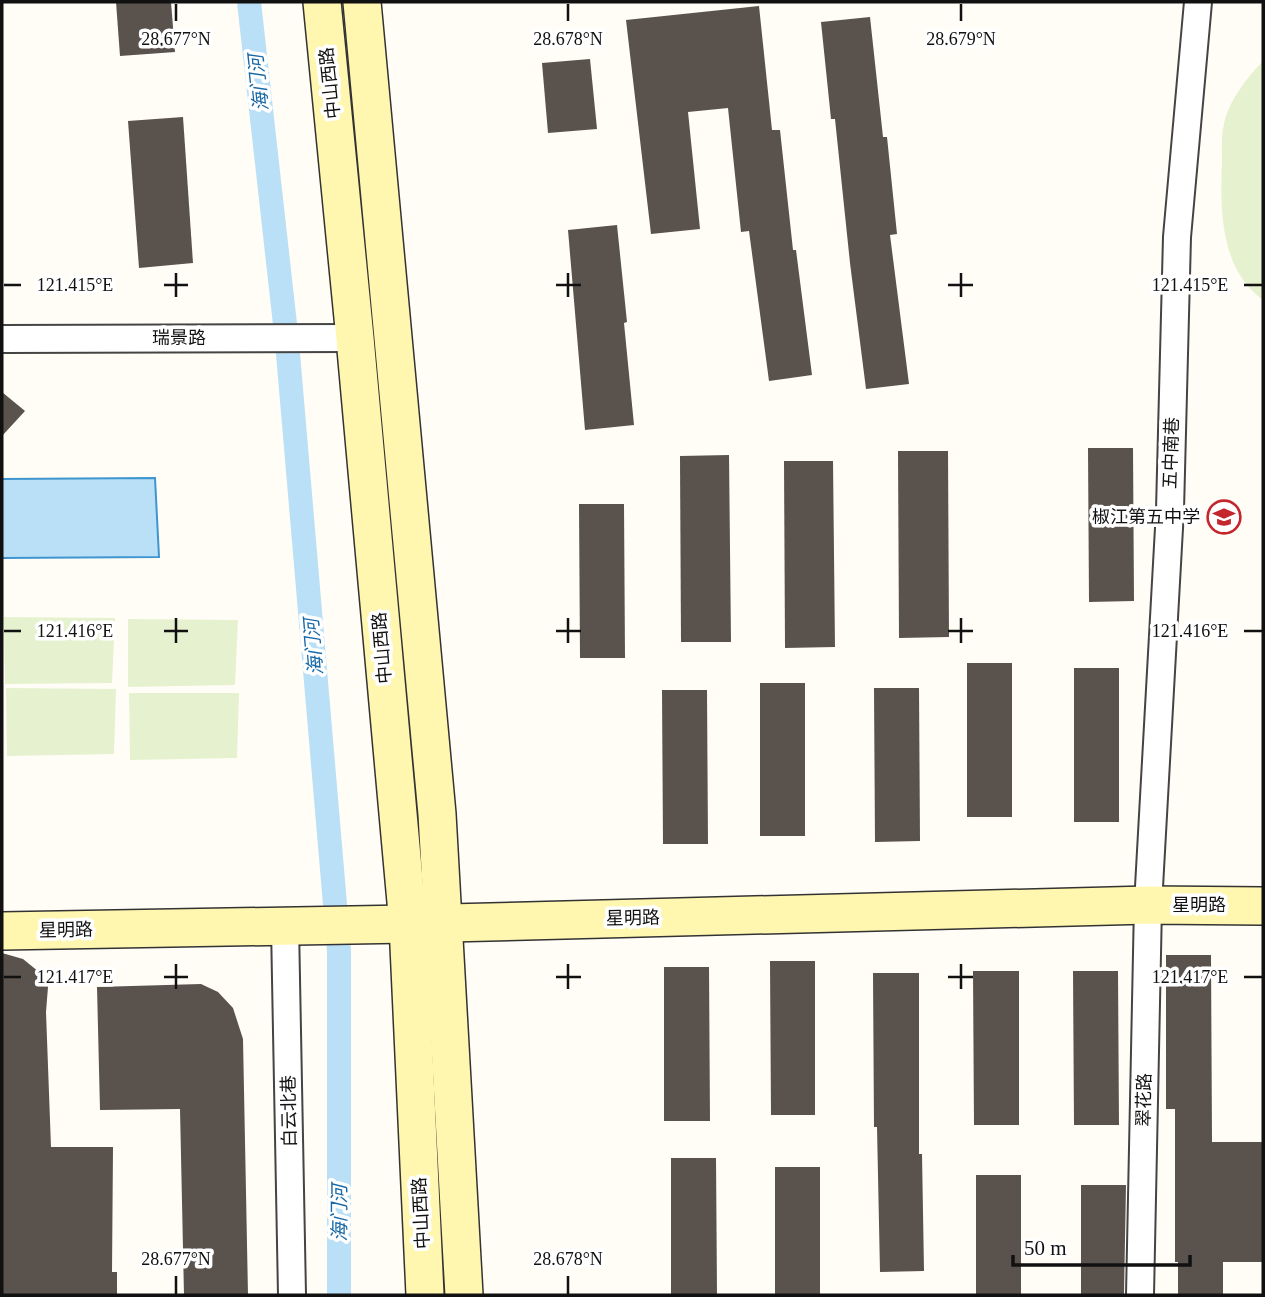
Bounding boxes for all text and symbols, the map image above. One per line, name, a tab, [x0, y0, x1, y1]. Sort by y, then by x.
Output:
text: 28.677°N	[141, 29, 211, 49]
text: 28.678°N	[533, 29, 603, 49]
text: 28.679°N	[926, 29, 996, 49]
street label: 中山西路	[316, 46, 344, 120]
water label: 海门河	[245, 50, 272, 112]
text: 121.415°E	[37, 275, 113, 295]
text: 121.415°E	[1152, 275, 1228, 295]
street label: 瑞景路	[152, 328, 206, 348]
street label: 五中南巷	[1160, 417, 1182, 489]
school or university icon: 椒江第五中学	[1205, 498, 1243, 536]
place label: 椒江第五中学	[1092, 507, 1200, 527]
street label: 中山西路	[369, 611, 395, 685]
water label: 海门河	[300, 614, 326, 676]
text: 121.416°E	[37, 621, 113, 641]
text: 121.416°E	[1152, 621, 1228, 641]
street label: 星明路	[1172, 895, 1226, 915]
street label: 星明路	[606, 908, 660, 928]
street label: 星明路	[39, 920, 93, 940]
text: 121.417°E	[37, 967, 113, 987]
text: 121.417°E	[1152, 967, 1228, 987]
street label: 翠花路	[1134, 1073, 1154, 1127]
street label: 白云北巷	[278, 1075, 300, 1147]
street label: 中山西路	[409, 1177, 433, 1249]
water label: 海门河	[329, 1181, 350, 1242]
scale bar	[1013, 1224, 1190, 1268]
text: 50 m	[1024, 1236, 1067, 1260]
text: 28.677°N	[141, 1249, 211, 1269]
text: 28.678°N	[533, 1249, 603, 1269]

